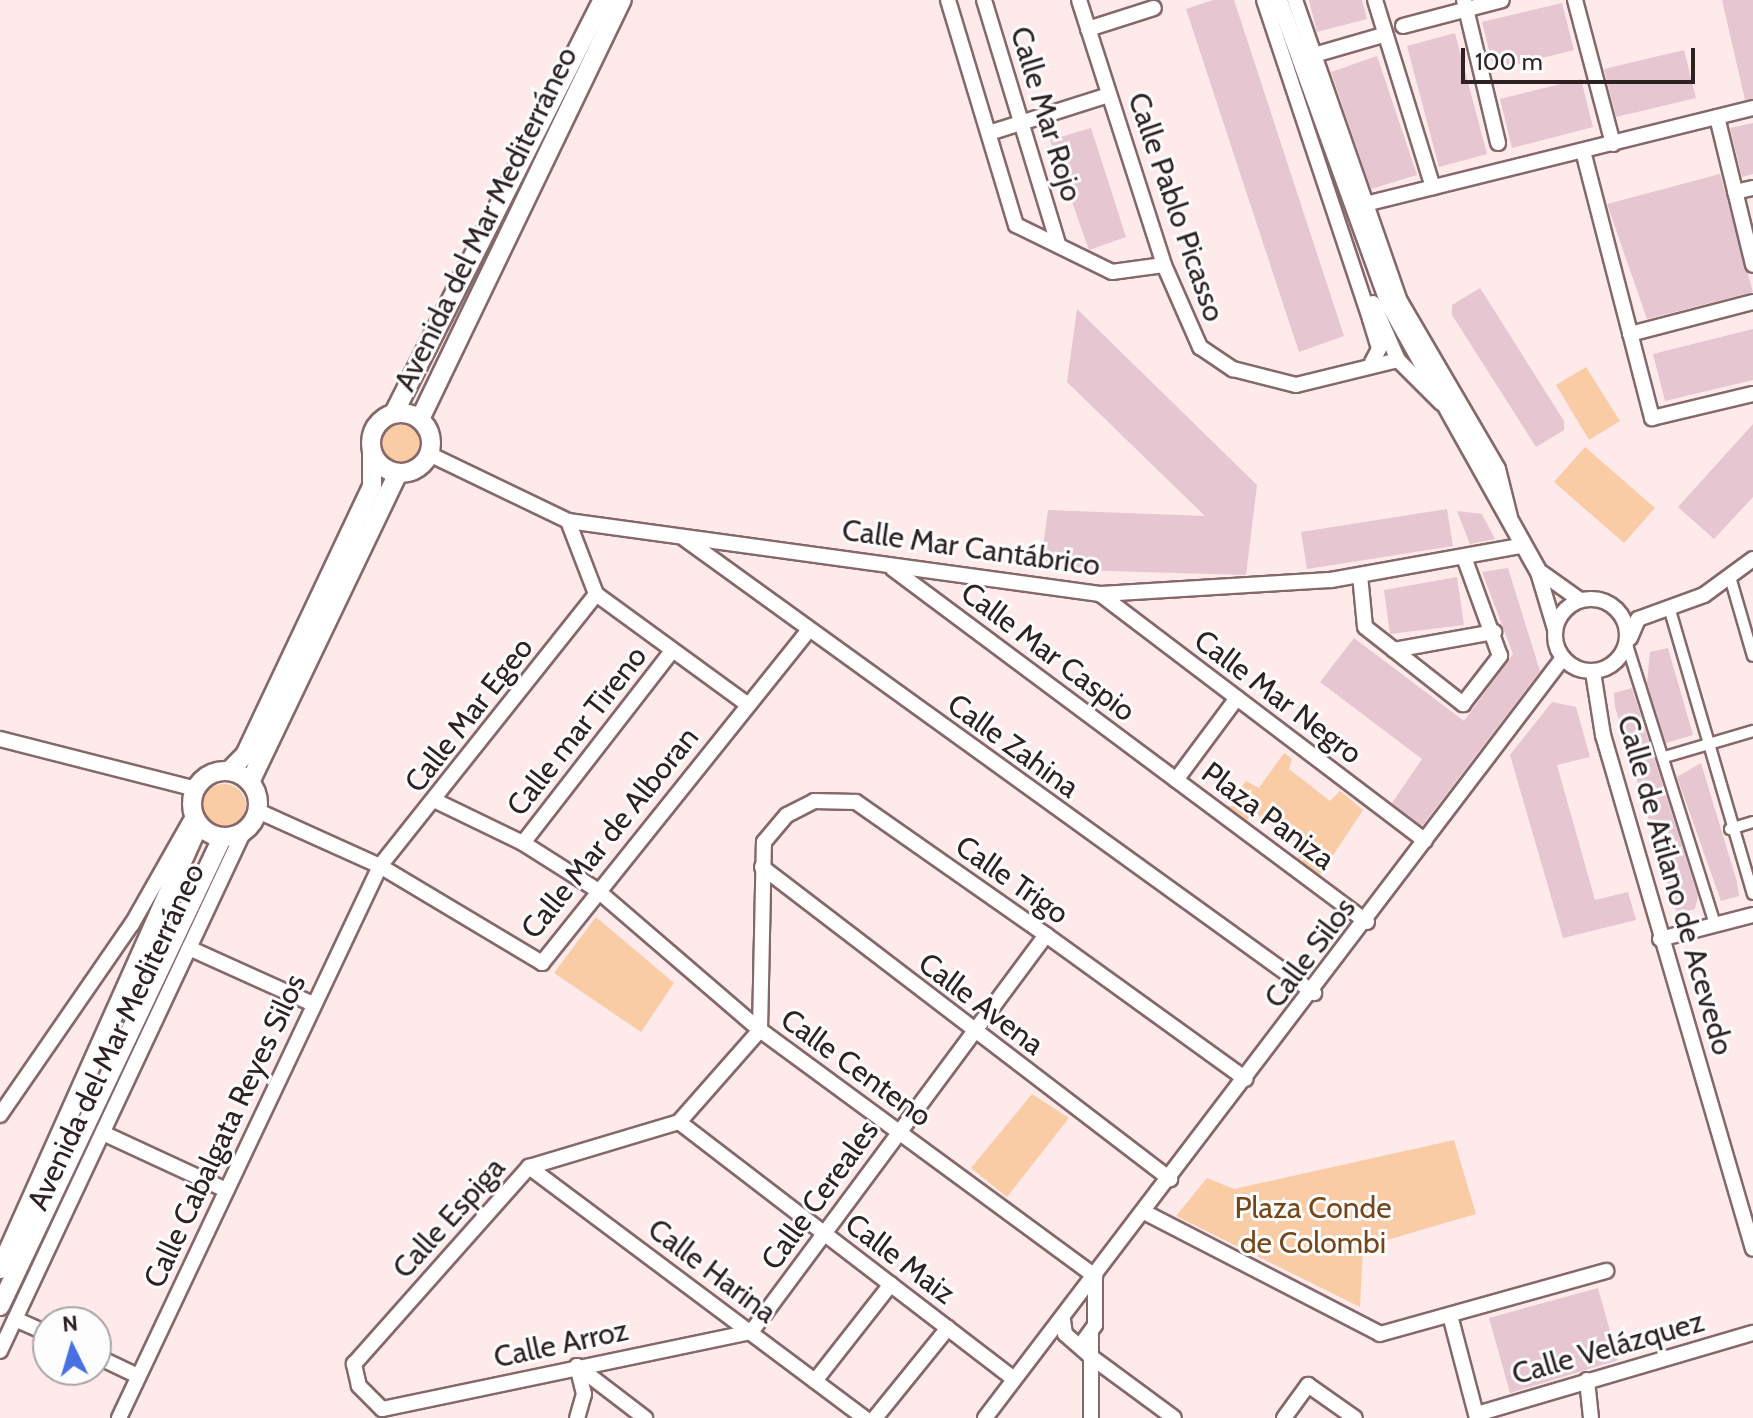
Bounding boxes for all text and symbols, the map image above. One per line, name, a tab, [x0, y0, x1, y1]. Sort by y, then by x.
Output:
street label: Calle Mar Rojo	[1002, 22, 1090, 206]
scale bar	[1465, 32, 1699, 82]
street label: Avenida del Mar Mediterráneo	[387, 41, 585, 397]
text: 100 m	[1475, 47, 1543, 76]
street label: Calle Pablo Picasso	[1120, 88, 1232, 326]
street label: Calle Mar Cantábrico	[840, 512, 1102, 584]
street label: Calle Mar Caspio	[954, 575, 1142, 729]
street label: Calle Mar Negro	[1187, 622, 1369, 772]
street label: Calle Mar Egeo	[397, 630, 541, 800]
street label: Calle mar Tireno	[499, 639, 655, 823]
street label: Calle Zahina	[940, 686, 1086, 806]
street label: Calle de Atilano de Acevedo	[1609, 711, 1741, 1059]
street label: Calle Mar de Alboran	[514, 720, 706, 946]
street label: Plaza Paniza	[1195, 755, 1341, 877]
street label: Calle Trigo	[949, 828, 1075, 932]
street label: Avenida del Mar Mediterráneo	[20, 858, 212, 1216]
street label: Calle Silos	[1257, 891, 1363, 1015]
street label: Calle Avena	[911, 945, 1051, 1063]
street label: Calle Cabalgata Reyes Silos	[136, 968, 314, 1294]
street label: Calle Centeno	[774, 1001, 938, 1135]
street label: Calle Cereales	[754, 1113, 886, 1277]
street label: Calle Espiga	[385, 1150, 513, 1286]
park label: Plaza Conde de Colombi	[1234, 1190, 1392, 1260]
street label: Calle Maiz	[838, 1206, 962, 1312]
street label: Calle Harina	[641, 1211, 783, 1331]
street label: Calle Velázquez	[1508, 1303, 1708, 1393]
north arrow	[32, 1306, 112, 1386]
text: N	[61, 1309, 79, 1338]
street label: Calle Arroz	[491, 1312, 631, 1376]

